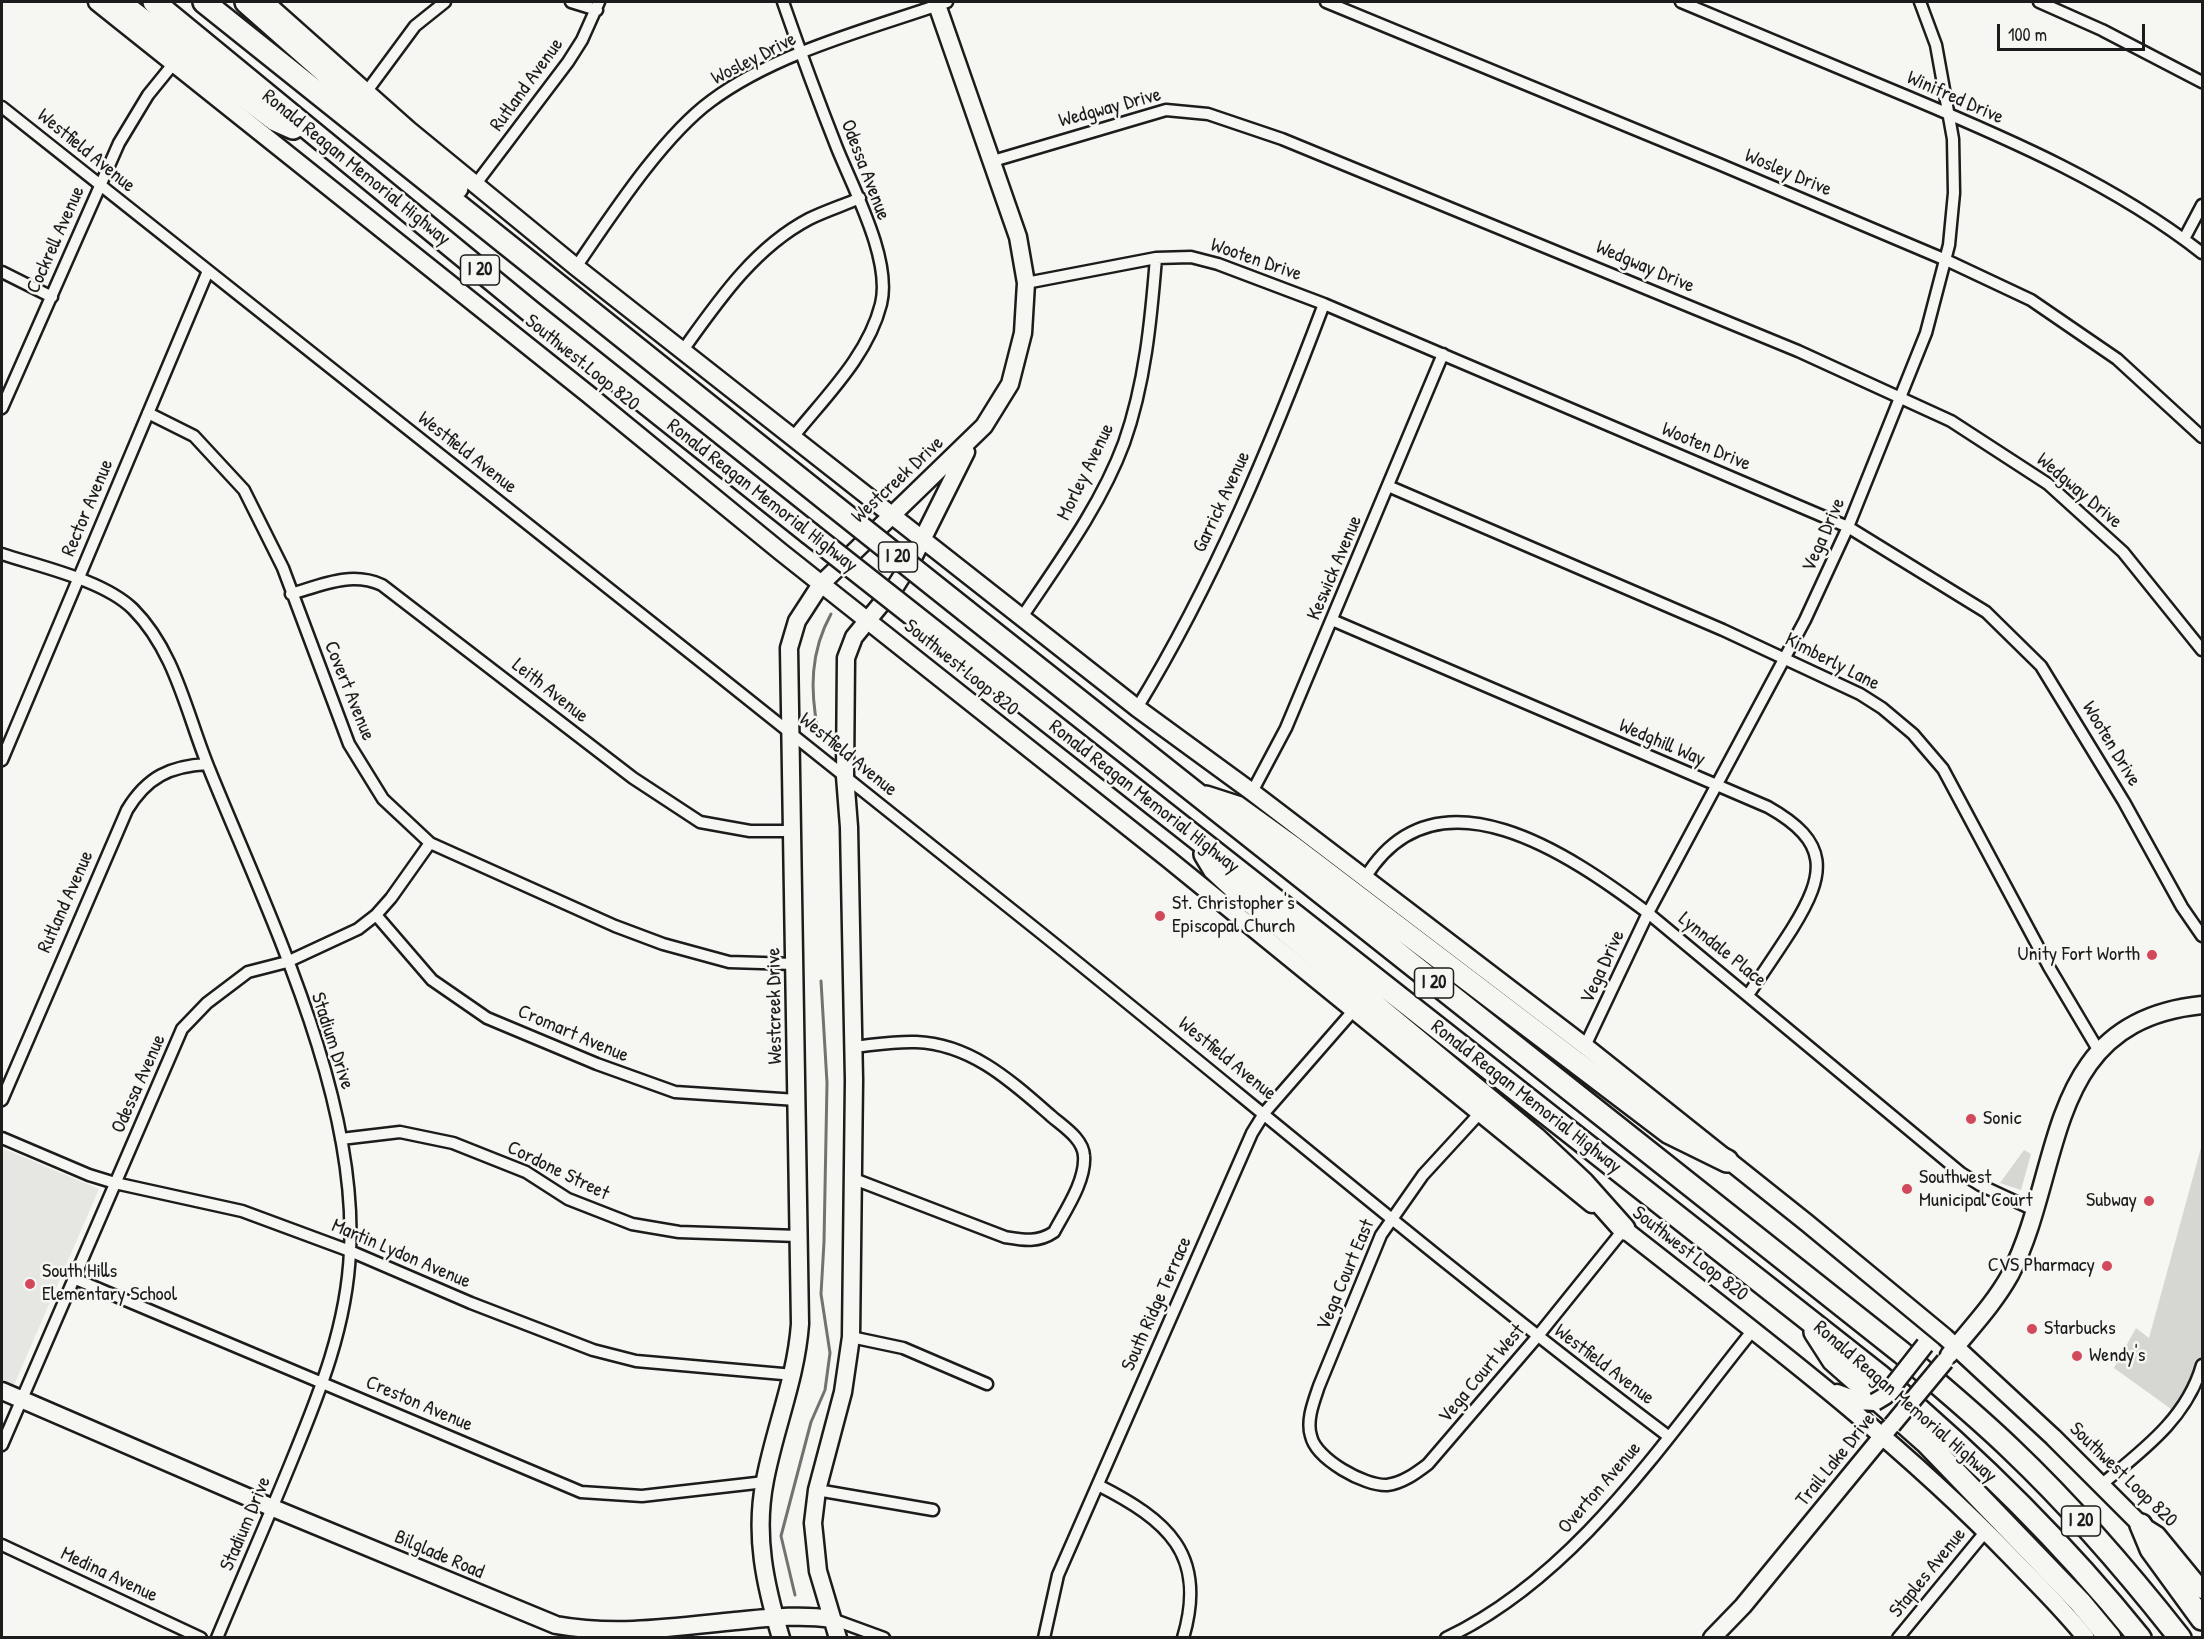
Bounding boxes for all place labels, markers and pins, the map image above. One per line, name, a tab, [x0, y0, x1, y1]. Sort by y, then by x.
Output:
place label: St. Christopher's Episcopal Church	[1172, 892, 1295, 939]
marker: St. Christopher's Episcopal Church	[1153, 909, 1167, 923]
place label: Unity Fort Worth	[2017, 943, 2140, 967]
marker: Unity Fort Worth	[2145, 948, 2159, 962]
place label: Sonic	[1983, 1107, 2022, 1131]
marker: Sonic	[1964, 1112, 1978, 1126]
place label: Southwest Municipal Court	[1919, 1166, 2033, 1213]
marker: Southwest Municipal Court	[1900, 1182, 1914, 1196]
place label: Subway	[2086, 1189, 2137, 1213]
marker: Subway	[2142, 1194, 2156, 1208]
place label: CVS Pharmacy	[1988, 1254, 2095, 1278]
marker: CVS Pharmacy	[2100, 1259, 2114, 1273]
place label: South Hills Elementary School	[42, 1260, 177, 1307]
marker: South Hills Elementary School	[23, 1277, 37, 1291]
place label: Starbucks	[2044, 1317, 2116, 1341]
marker: Starbucks	[2025, 1322, 2039, 1336]
place label: Wendy's	[2089, 1344, 2146, 1368]
marker: Wendy's	[2070, 1349, 2084, 1363]

